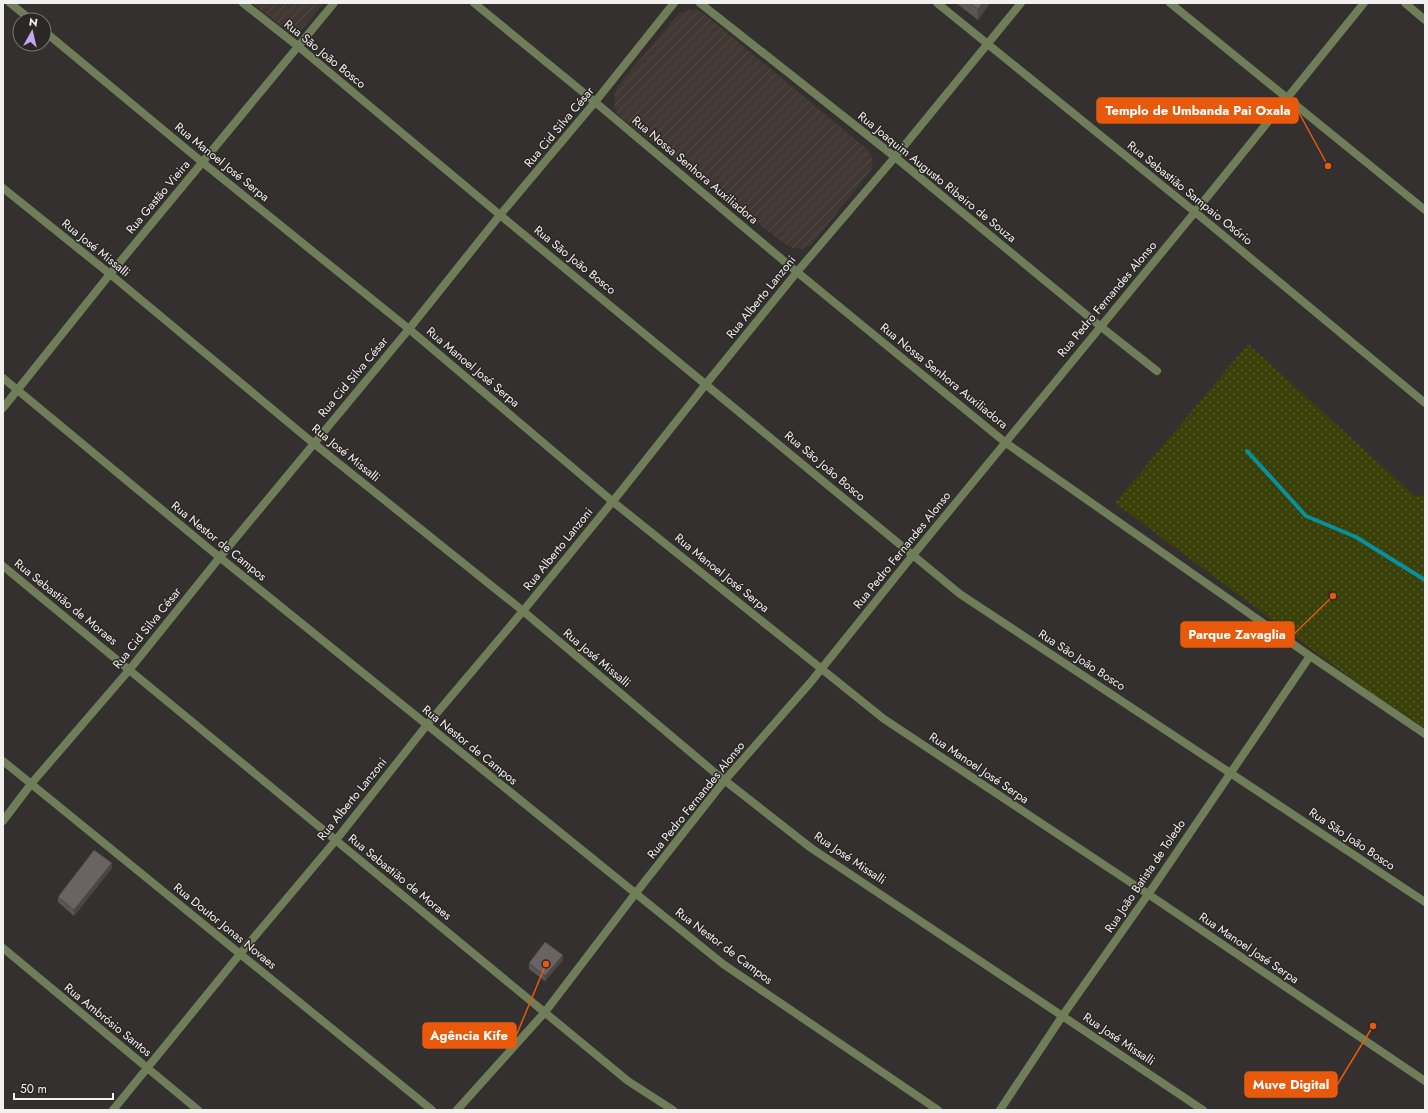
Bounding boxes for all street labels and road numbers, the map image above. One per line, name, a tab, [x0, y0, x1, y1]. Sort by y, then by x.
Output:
street label: Rua São João Bosco	[280, 15, 370, 93]
street label: Rua Cid Silva César	[520, 82, 599, 171]
street label: Rua Joaquim Augusto Ribeiro de Souza	[854, 107, 1020, 247]
street label: Rua Nossa Senhora Auxiliadora	[628, 112, 762, 228]
street label: Rua Manoel José Serpa	[171, 118, 273, 206]
street label: Rua Sebastião Sampaio Osório	[1123, 137, 1257, 250]
street label: Rua Gastão Vieira	[122, 156, 194, 238]
street label: Rua José Missalli	[58, 215, 134, 281]
street label: Rua São João Bosco	[530, 221, 620, 299]
street label: Rua Pedro Fernandes Alonso	[1053, 237, 1161, 361]
street label: Rua Alberto Lanzoni	[722, 252, 800, 342]
street label: Rua Nossa Senhora Auxiliadora	[876, 319, 1012, 433]
street label: Rua Manoel José Serpa	[422, 323, 524, 412]
street label: Rua Cid Silva César	[314, 332, 393, 421]
street label: Rua José Missalli	[308, 420, 384, 486]
street label: Rua São João Bosco	[781, 427, 870, 506]
street label: Rua Pedro Fernandes Alonso	[849, 487, 955, 613]
street label: Rua Nestor de Campos	[167, 497, 271, 585]
street label: Rua Alberto Lanzoni	[519, 504, 597, 594]
street label: Rua Manoel José Serpa	[671, 529, 773, 617]
street label: Rua Sebastião de Moraes	[10, 555, 122, 649]
street label: Rua Cid Silva César	[108, 583, 186, 673]
street label: Rua José Missalli	[559, 624, 635, 692]
street label: Rua São João Bosco	[1035, 625, 1130, 695]
street label: Rua Nestor de Campos	[418, 701, 522, 789]
street label: Rua Manoel José Serpa	[926, 728, 1033, 808]
street label: Rua Pedro Fernandes Alonso	[643, 737, 749, 863]
street label: Rua Alberto Lanzoni	[313, 754, 391, 844]
street label: Rua São João Bosco	[1305, 803, 1399, 875]
street label: Rua João Batista de Toledo	[1100, 815, 1190, 936]
street label: Rua José Missalli	[810, 827, 890, 889]
street label: Rua Sebastião de Moraes	[344, 830, 456, 924]
street label: Rua Doutor Jonas Novaes	[170, 879, 281, 973]
street label: Rua Nestor de Campos	[671, 903, 777, 989]
street label: Rua Manoel José Serpa	[1196, 908, 1303, 988]
street label: Rua Ambrósio Santos	[60, 979, 156, 1061]
street label: Rua José Missalli	[1079, 1008, 1159, 1070]

